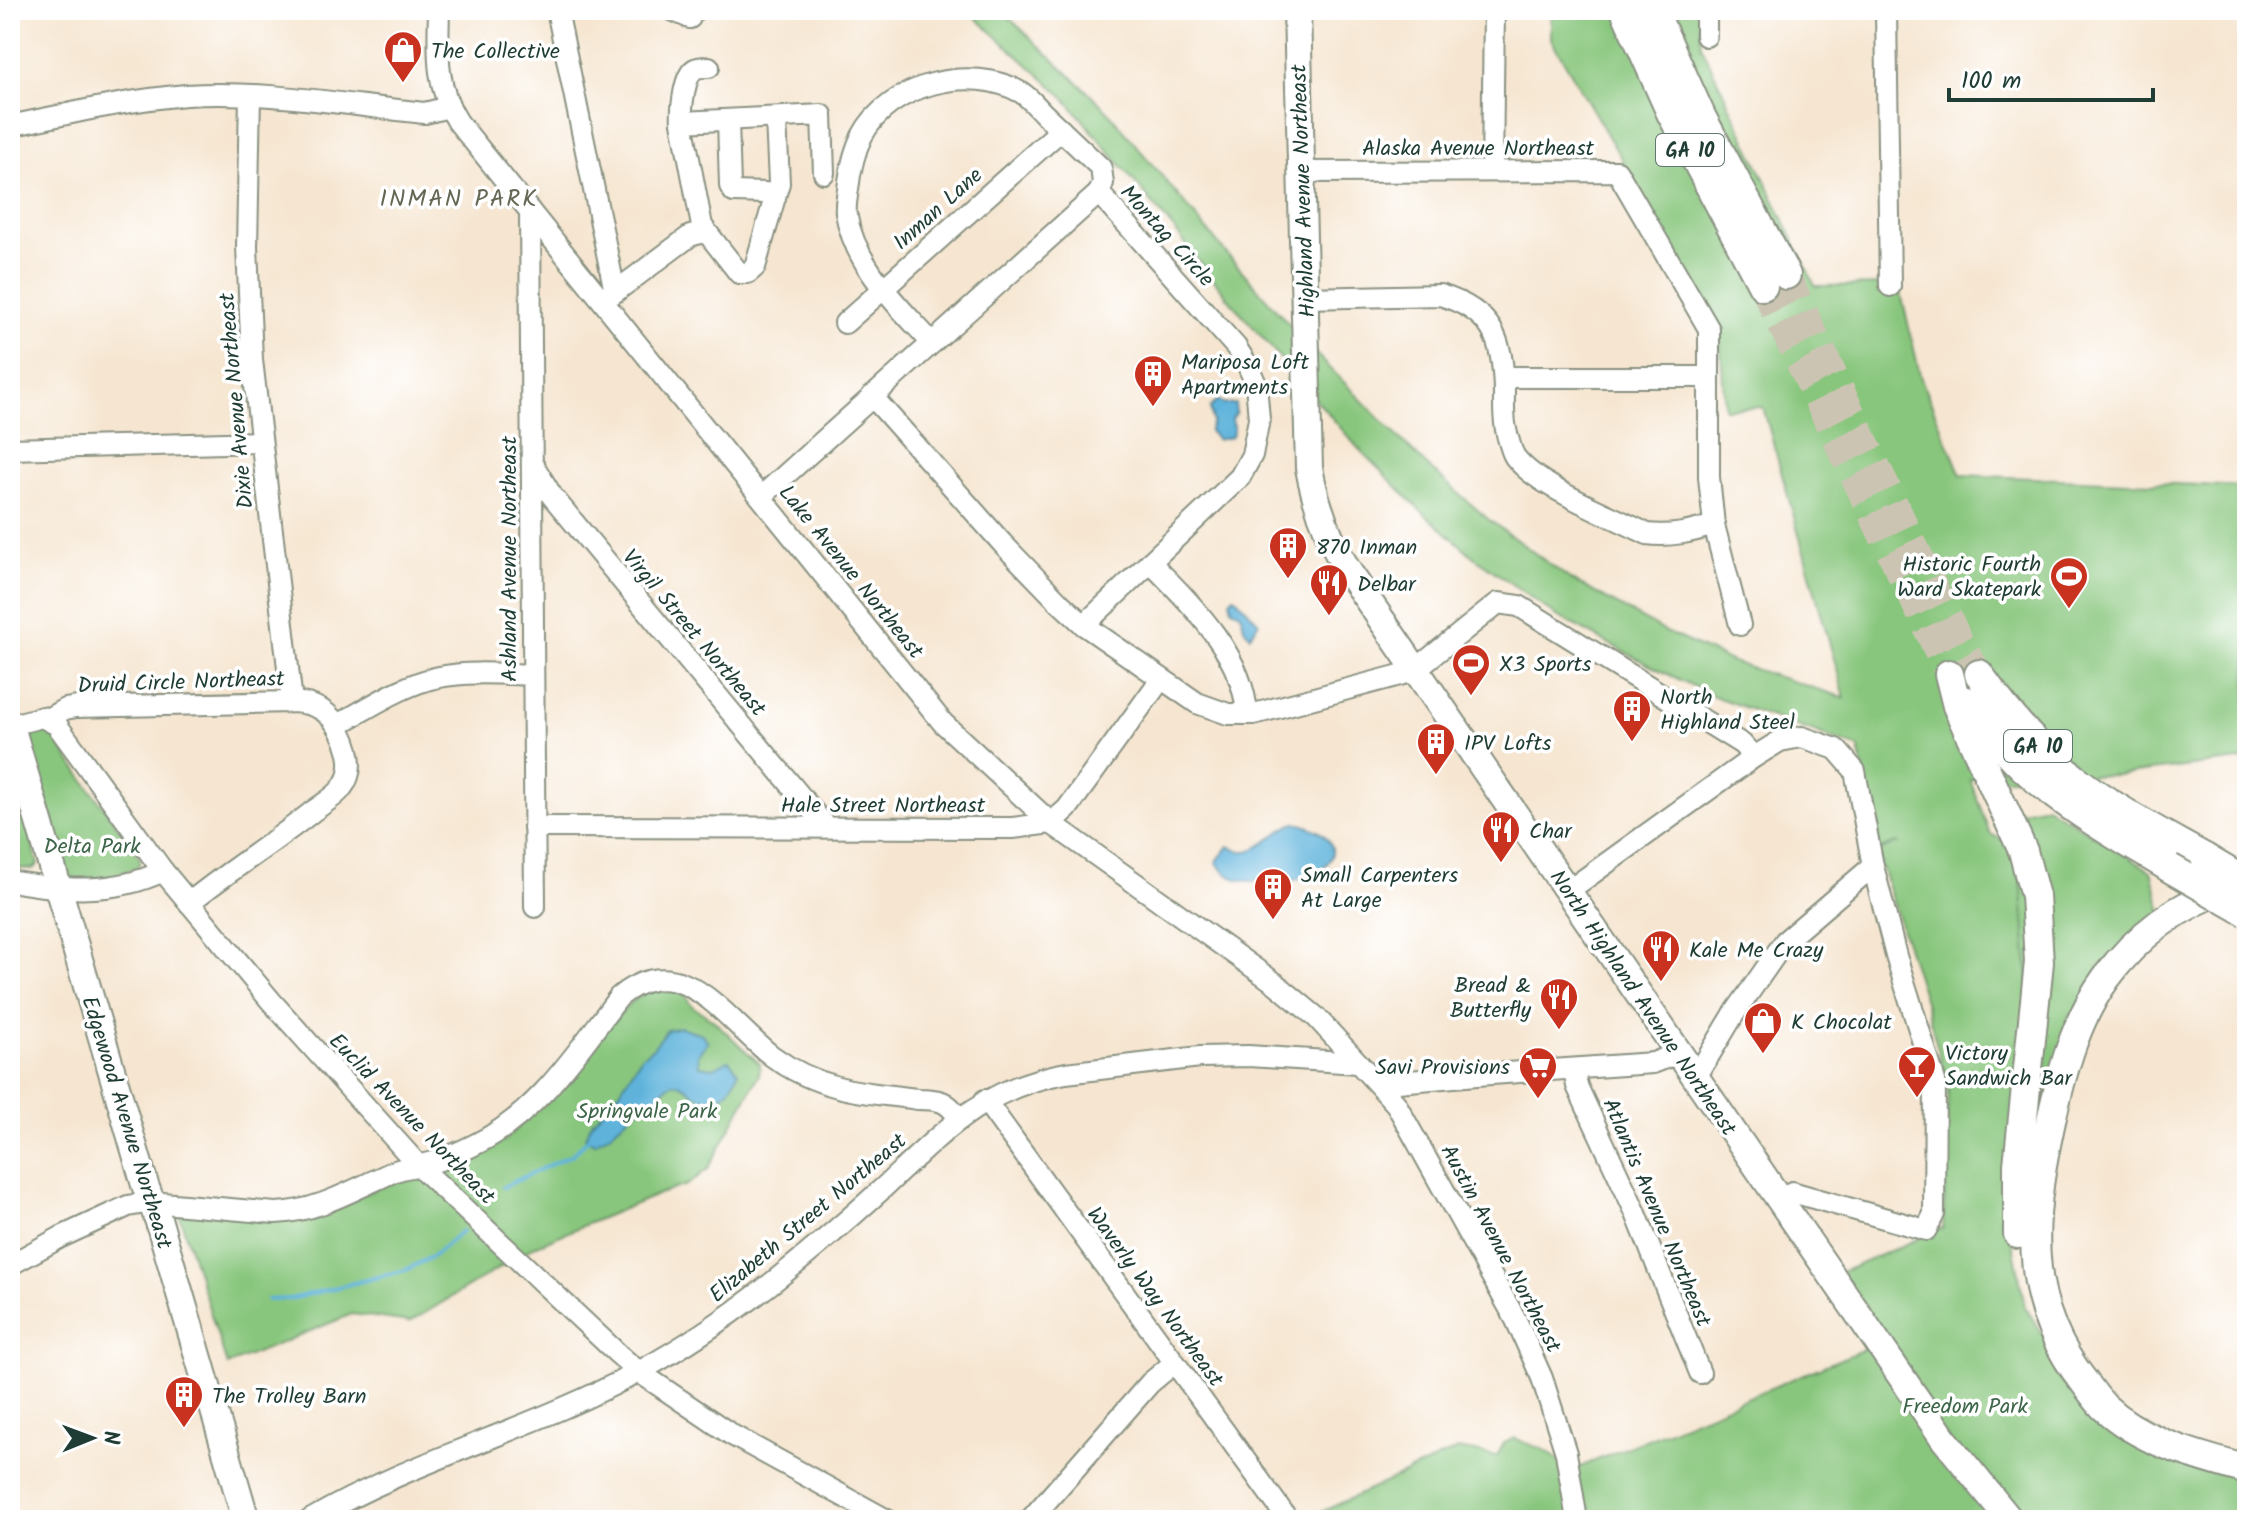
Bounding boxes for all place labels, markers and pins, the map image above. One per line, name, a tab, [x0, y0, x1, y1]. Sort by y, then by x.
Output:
shop icon: The Collective	[382, 29, 424, 84]
place label: The Collective	[431, 35, 560, 70]
place label: Mariposa Loft Apartments	[1181, 346, 1309, 406]
building icon: Mariposa Loft Apartments	[1132, 353, 1174, 408]
building icon: 870 Inman	[1267, 525, 1309, 580]
place label: 870 Inman	[1316, 531, 1417, 566]
place label: Historic Fourth Ward Skatepark	[1897, 548, 2042, 608]
sports icon: Historic Fourth Ward Skatepark	[2048, 555, 2090, 610]
restaurant icon: Delbar	[1308, 562, 1350, 617]
place label: Delbar	[1357, 568, 1417, 603]
sports icon: X3 Sports	[1450, 642, 1492, 697]
place label: X3 Sports	[1499, 648, 1592, 683]
place label: North Highland Steel	[1660, 681, 1795, 741]
building icon: North Highland Steel	[1611, 688, 1653, 743]
building icon: IPV Lofts	[1415, 721, 1457, 776]
place label: IPV Lofts	[1464, 727, 1552, 762]
restaurant icon: Char	[1480, 809, 1522, 864]
place label: Char	[1529, 815, 1573, 850]
place label: Small Carpenters At Large	[1301, 859, 1459, 919]
building icon: Small Carpenters At Large	[1252, 866, 1294, 921]
restaurant icon: Kale Me Crazy	[1640, 928, 1682, 983]
place label: Kale Me Crazy	[1689, 934, 1824, 969]
place label: Bread & Butterfly	[1450, 969, 1532, 1029]
restaurant icon: Bread & Butterfly	[1538, 976, 1580, 1031]
shop icon: K Chocolat	[1742, 1000, 1784, 1055]
place label: K Chocolat	[1791, 1006, 1892, 1041]
place label: Victory Sandwich Bar	[1945, 1037, 2073, 1097]
bar icon: Victory Sandwich Bar	[1896, 1044, 1938, 1099]
supermarket icon: Savi Provisions	[1517, 1045, 1559, 1100]
place label: Savi Provisions	[1375, 1051, 1511, 1086]
building icon: The Trolley Barn	[163, 1374, 205, 1429]
place label: The Trolley Barn	[212, 1380, 366, 1415]

